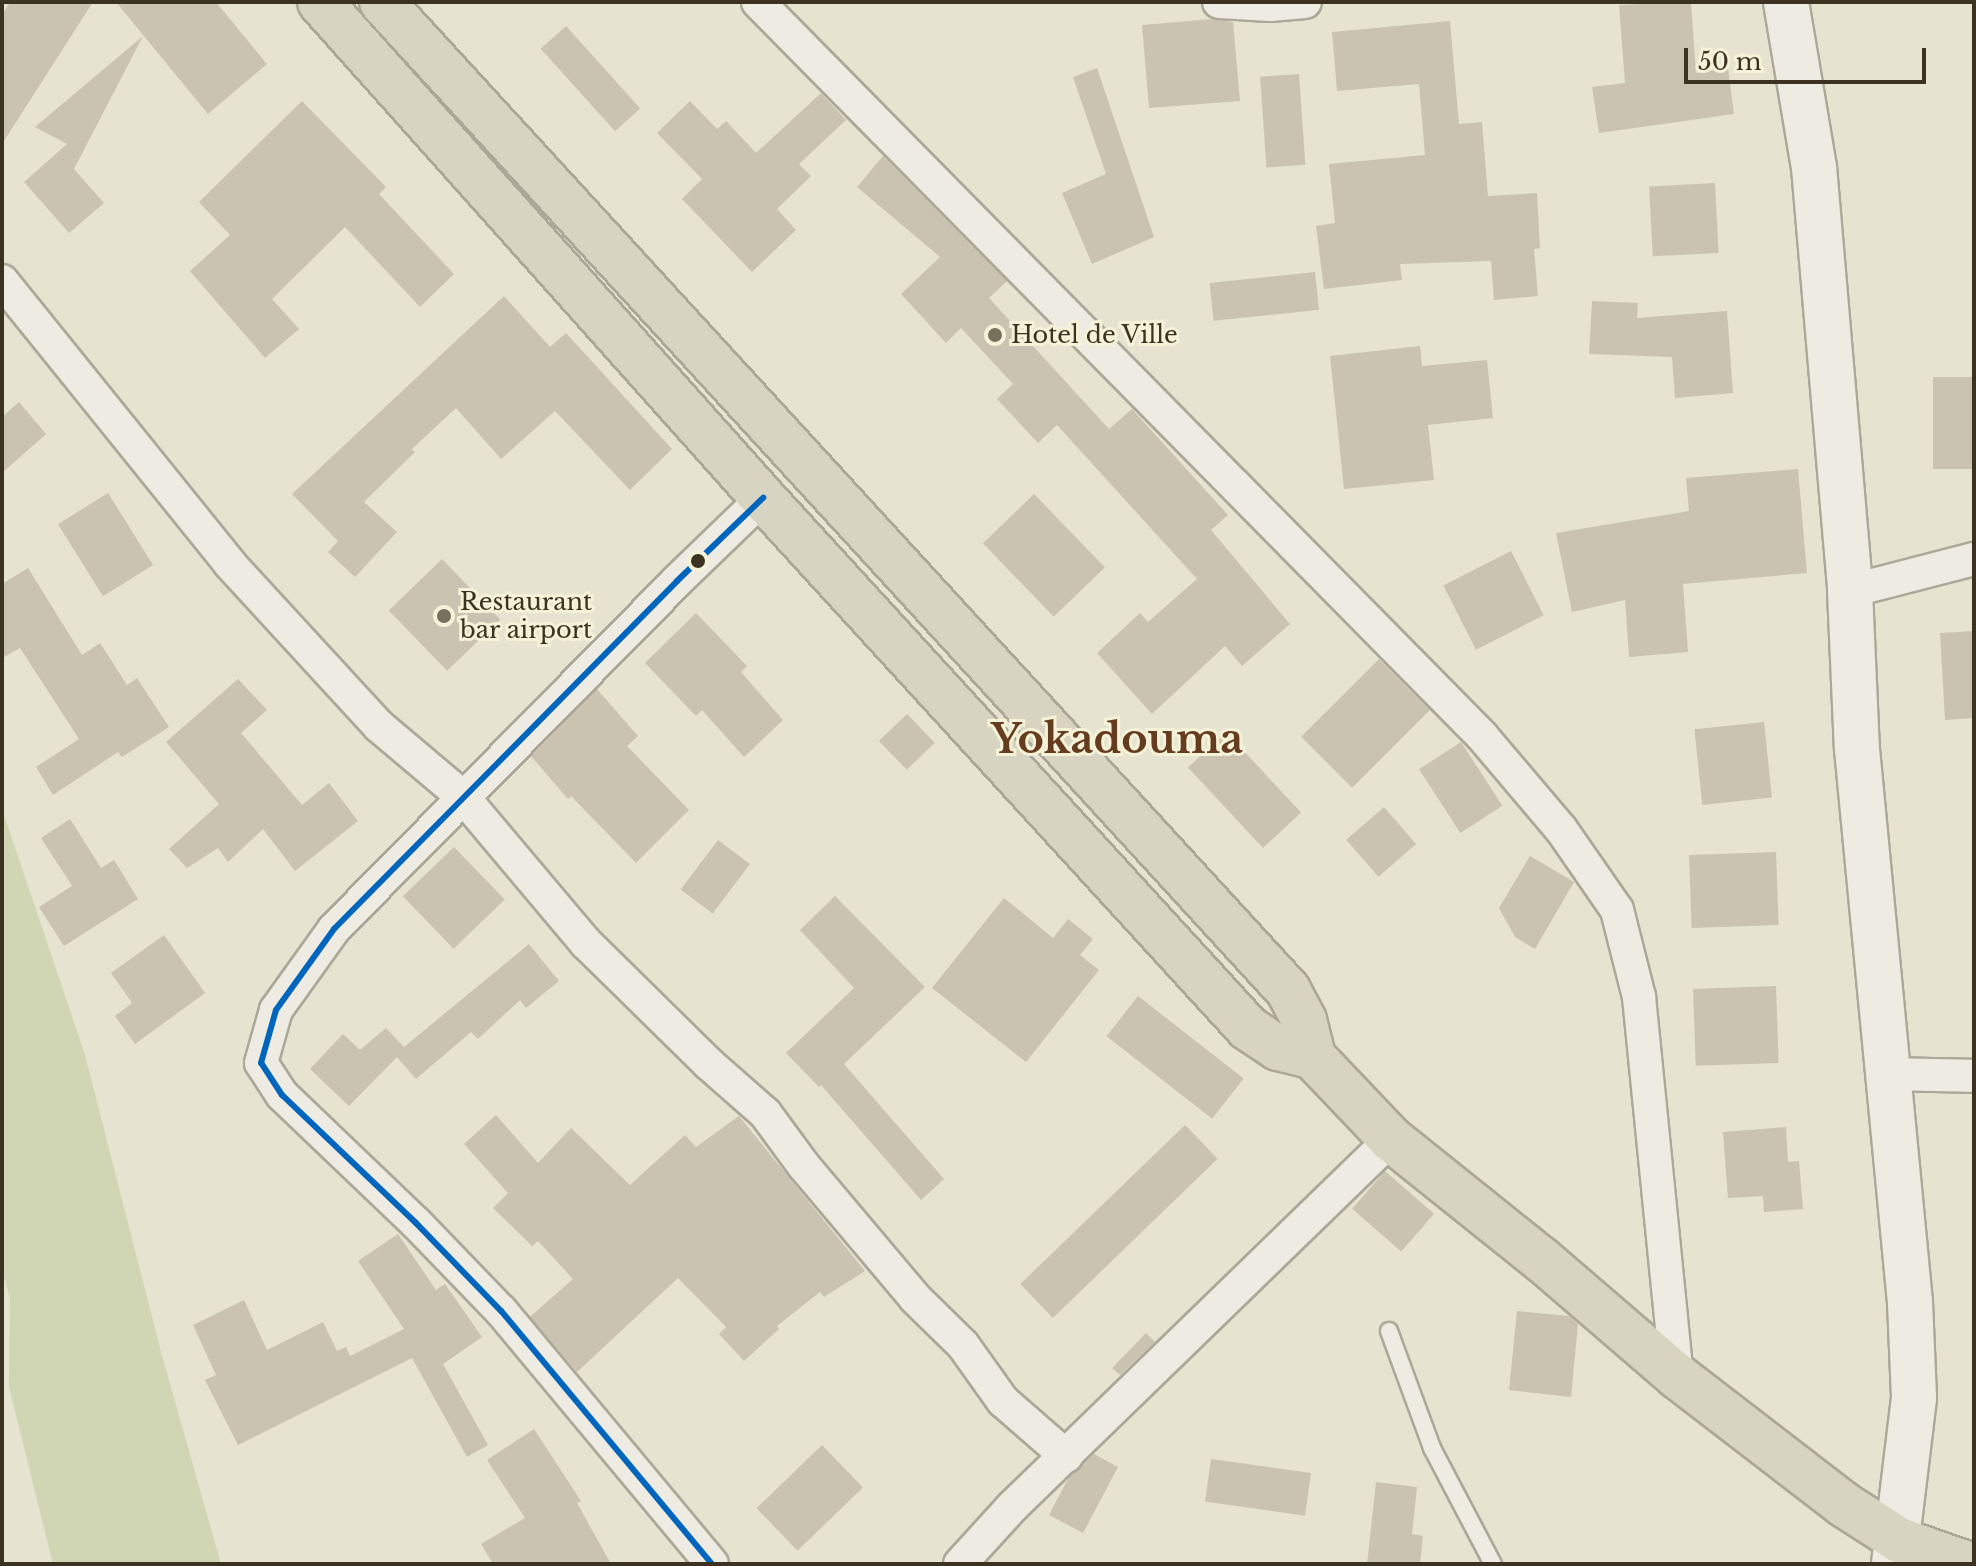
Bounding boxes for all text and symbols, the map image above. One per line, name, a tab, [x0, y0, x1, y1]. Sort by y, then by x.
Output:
scale bar	[1688, 32, 1930, 82]
text: 50 m	[1698, 47, 1761, 76]
place label: Hotel de Ville	[1011, 321, 1179, 349]
marker: Hotel de Ville	[986, 326, 1004, 344]
unlabelled marker	[690, 553, 706, 569]
place label: Restaurant bar airport	[460, 588, 593, 644]
marker: Restaurant bar airport	[435, 607, 453, 625]
district label: Yokadouma	[991, 715, 1243, 763]

